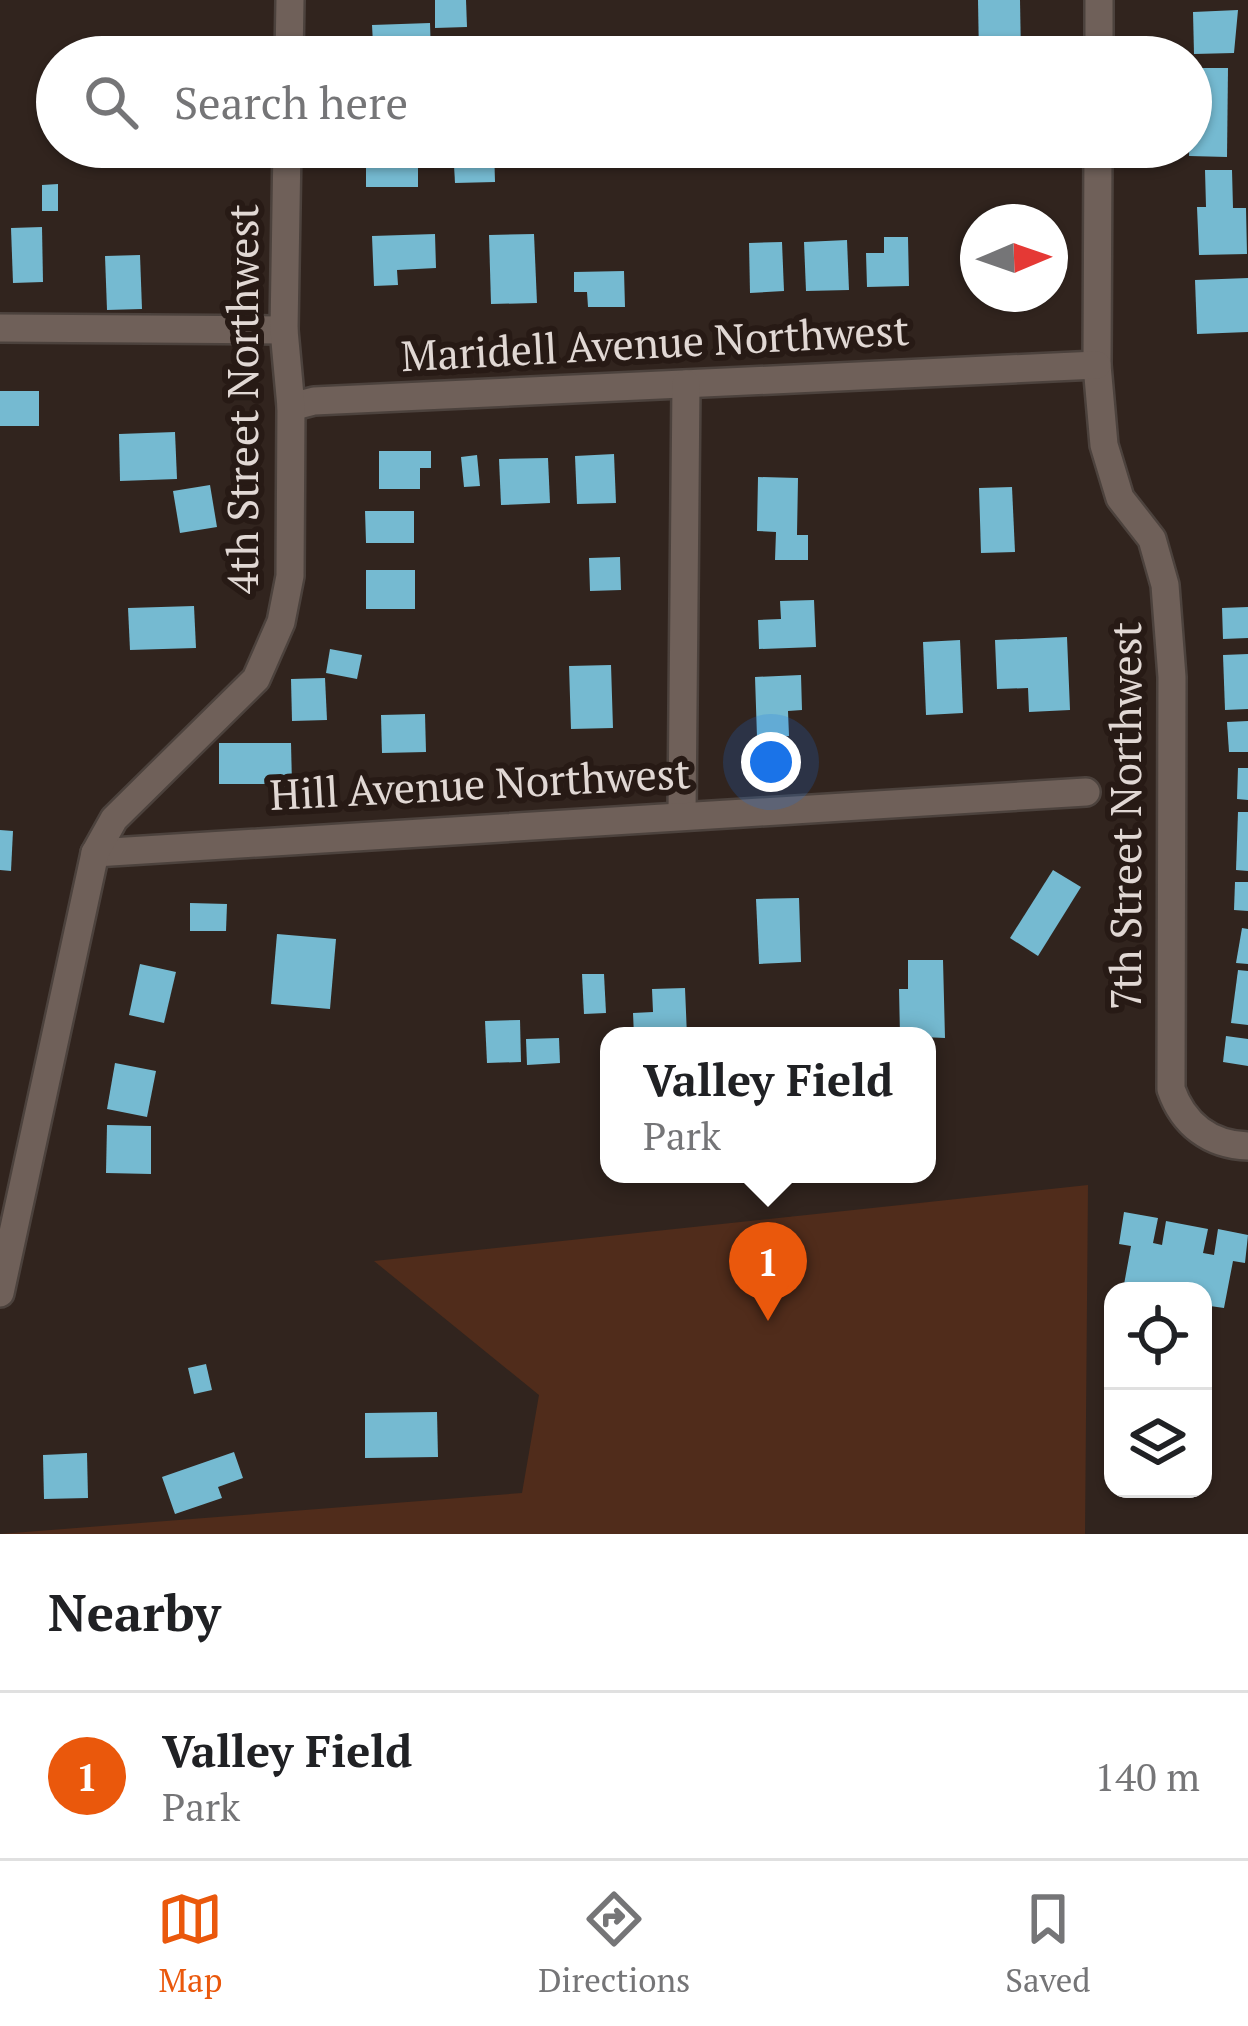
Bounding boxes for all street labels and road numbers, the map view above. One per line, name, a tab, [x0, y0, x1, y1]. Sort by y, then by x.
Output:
street label: 4th Street Northwest	[214, 203, 270, 594]
street label: Maridell Avenue Northwest	[400, 301, 911, 383]
street label: 7th Street Northwest	[1097, 621, 1153, 1010]
street label: Hill Avenue Northwest	[268, 744, 692, 822]

